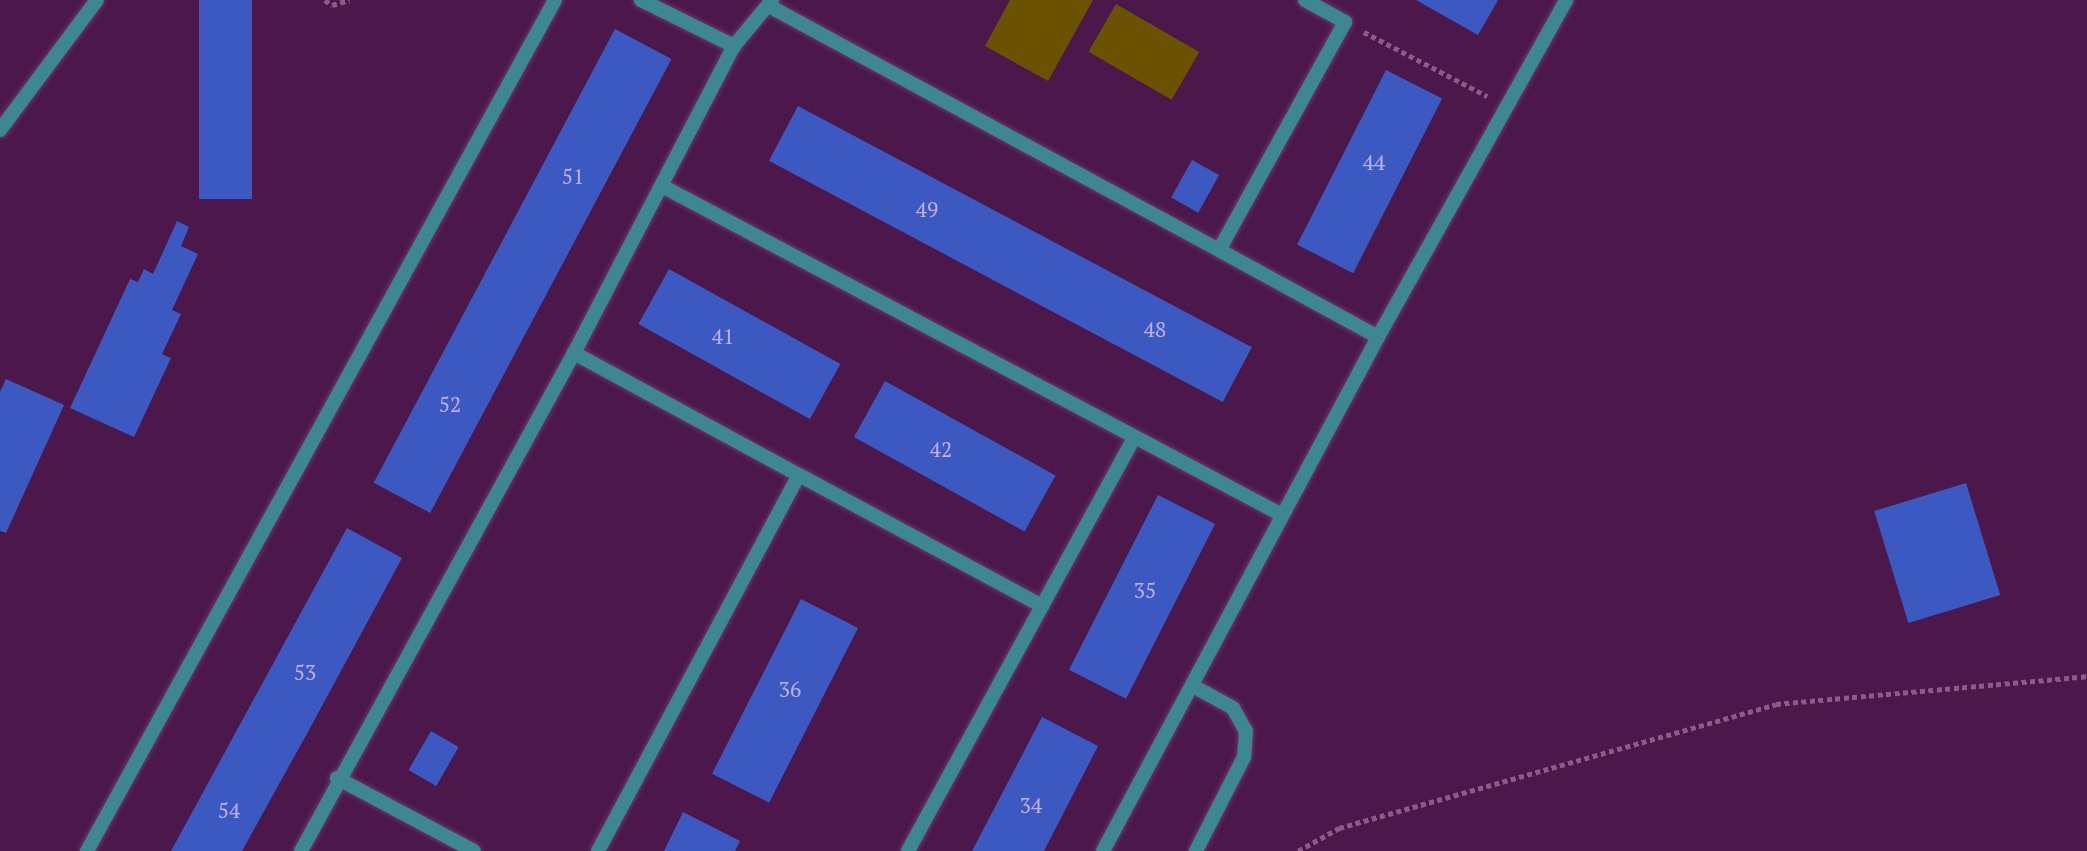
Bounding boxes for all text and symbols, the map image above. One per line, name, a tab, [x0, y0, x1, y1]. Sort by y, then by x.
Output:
house number: 44	[1363, 149, 1385, 175]
house number: 51	[562, 163, 584, 189]
house number: 49	[916, 196, 938, 222]
house number: 48	[1144, 316, 1166, 342]
house number: 41	[712, 323, 734, 349]
house number: 52	[439, 391, 461, 417]
house number: 42	[930, 436, 952, 462]
house number: 35	[1134, 577, 1156, 603]
house number: 53	[294, 659, 316, 685]
house number: 36	[779, 676, 801, 702]
house number: 34	[1020, 792, 1042, 818]
house number: 54	[218, 797, 240, 823]

